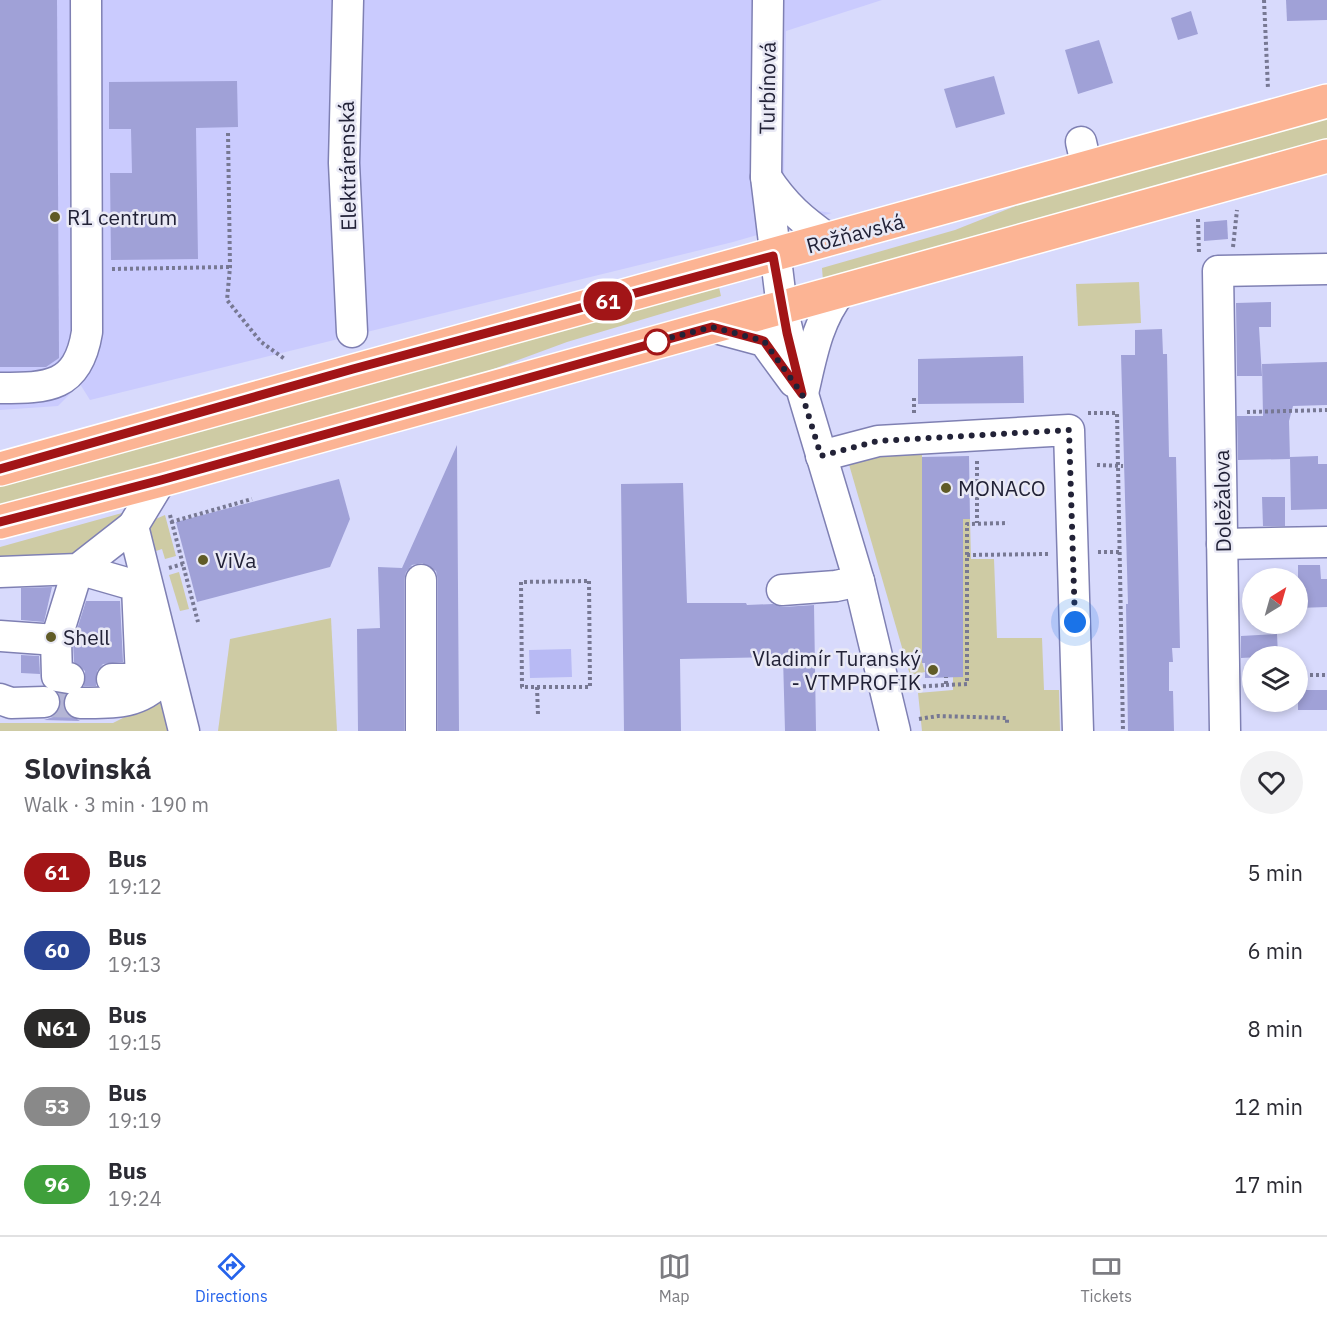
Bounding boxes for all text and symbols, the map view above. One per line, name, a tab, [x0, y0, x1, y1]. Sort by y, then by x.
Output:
street label: Turbínová	[752, 41, 782, 135]
street label: Elektrárenská	[332, 101, 362, 231]
place label: R1 centrum	[67, 203, 177, 231]
street label: Rožňavská	[803, 207, 907, 259]
marker: R1 centrum	[48, 210, 62, 224]
line badge: 61	[581, 282, 635, 320]
text: 61	[595, 287, 621, 315]
unlabelled marker	[644, 329, 670, 355]
street label: Doležalova	[1207, 449, 1237, 553]
place label: MONACO	[958, 474, 1046, 502]
marker: MONACO	[939, 481, 953, 495]
place label: ViVa	[215, 546, 256, 574]
marker: ViVa	[196, 553, 210, 567]
north arrow	[1242, 568, 1308, 634]
map controls	[1242, 568, 1308, 712]
your location	[1060, 607, 1090, 637]
place label: Shell	[63, 623, 110, 651]
marker: Shell	[44, 630, 58, 644]
place label: Vladimír Turanský - VTMPROFIK	[752, 644, 922, 696]
button: layers	[1242, 646, 1308, 712]
marker: Vladimír Turanský - VTMPROFIK	[926, 663, 940, 677]
text: Slovinská	[24, 750, 152, 787]
button: heart	[1240, 751, 1303, 814]
text: Walk · 3 min · 190 m	[24, 791, 209, 818]
text: Bus	[108, 844, 147, 873]
text: 61	[44, 858, 70, 886]
text: 5 min	[1247, 858, 1303, 887]
text: 19:12	[108, 873, 162, 900]
text: Bus	[108, 922, 147, 951]
text: 60	[44, 936, 70, 964]
text: 6 min	[1247, 936, 1303, 965]
text: 19:13	[108, 951, 162, 978]
text: Bus	[108, 1000, 147, 1029]
text: N61	[37, 1014, 77, 1042]
text: 8 min	[1247, 1014, 1303, 1043]
text: 19:15	[108, 1029, 162, 1056]
text: Bus	[108, 1078, 147, 1107]
text: 53	[44, 1092, 70, 1120]
text: 12 min	[1234, 1092, 1303, 1121]
text: 19:19	[108, 1107, 162, 1134]
text: Bus	[108, 1156, 147, 1185]
text: 96	[44, 1170, 70, 1198]
text: 17 min	[1234, 1170, 1303, 1199]
text: 19:24	[108, 1185, 162, 1212]
tab: Directions	[195, 1250, 268, 1306]
tab: Map	[658, 1250, 691, 1306]
tab: Tickets	[1080, 1250, 1132, 1306]

